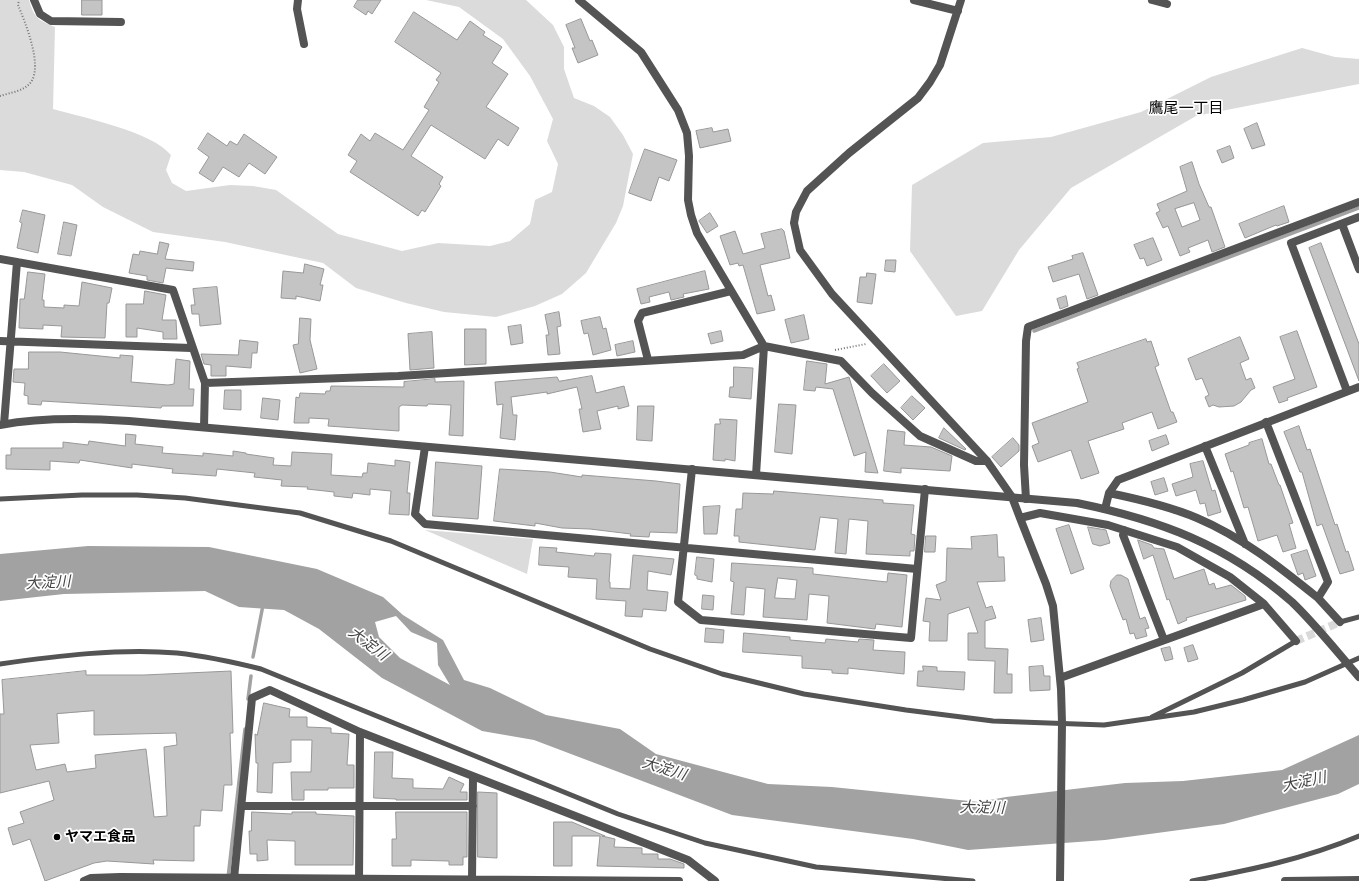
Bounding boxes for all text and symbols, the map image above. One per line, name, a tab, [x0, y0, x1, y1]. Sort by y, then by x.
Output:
district label: 鷹尾一丁目	[1149, 100, 1223, 118]
water label: 大淀川	[25, 573, 71, 593]
water label: 大淀川	[345, 623, 391, 665]
water label: 大淀川	[640, 754, 688, 784]
water label: 大淀川	[1280, 769, 1328, 795]
water label: 大淀川	[959, 799, 1005, 817]
place label: ヤマエ食品	[65, 829, 135, 845]
marker: ヤマエ食品	[52, 832, 62, 842]

